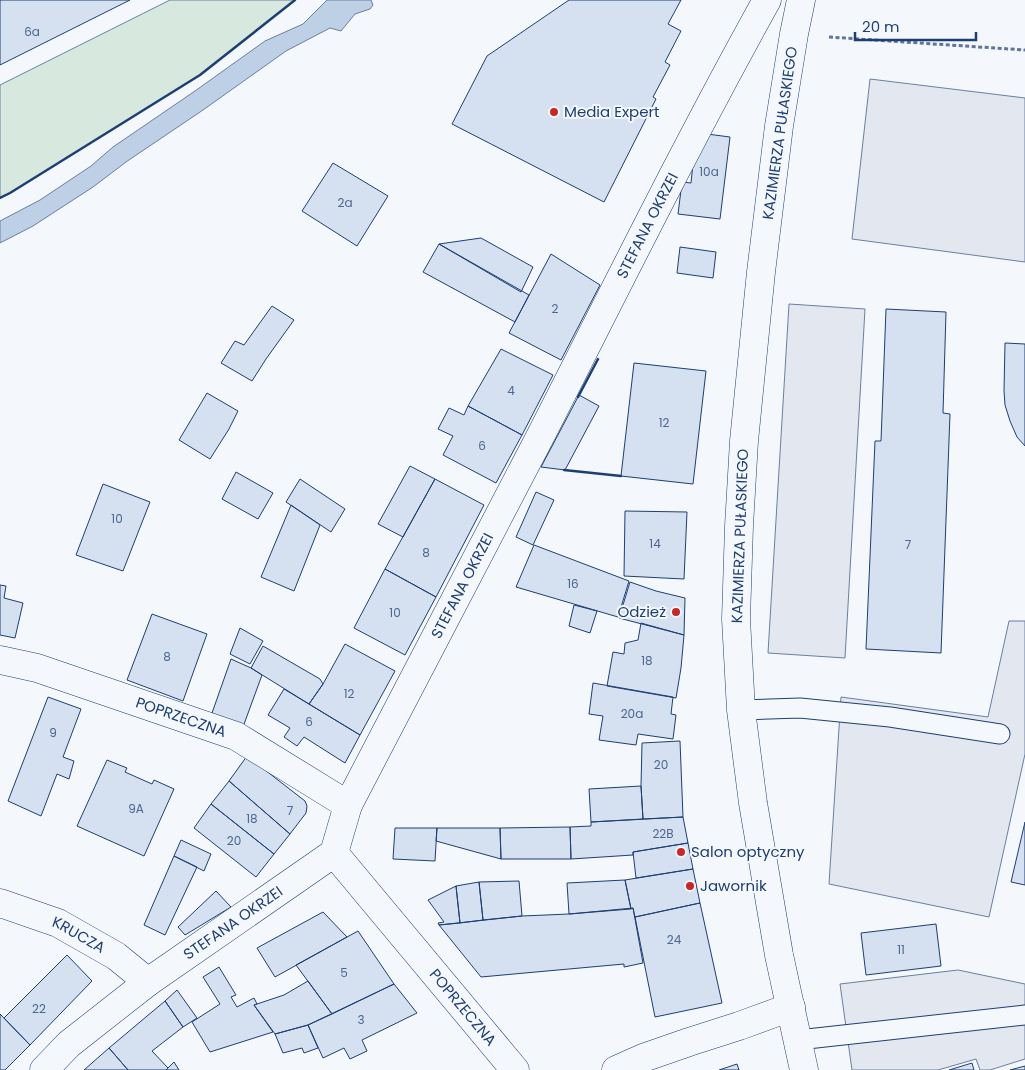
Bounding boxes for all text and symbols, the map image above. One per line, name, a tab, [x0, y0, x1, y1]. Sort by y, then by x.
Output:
scale bar	[855, 10, 976, 42]
text: 20 m	[862, 16, 900, 37]
house number: 6a	[24, 23, 40, 40]
street label: KAZIMIERZA PUŁASKIEGO	[757, 45, 802, 221]
place label: Media Expert	[564, 101, 660, 122]
marker: Media Expert	[548, 106, 560, 118]
house number: 10a	[699, 163, 719, 180]
street label: STEFANA OKRZEI	[611, 169, 683, 282]
house number: 2a	[337, 194, 353, 211]
house number: 2	[552, 300, 559, 317]
house number: 4	[507, 382, 515, 399]
house number: 12	[659, 414, 669, 431]
house number: 6	[478, 437, 486, 454]
street label: KAZIMIERZA PUŁASKIEGO	[726, 448, 753, 624]
house number: 10	[111, 510, 123, 527]
street label: STEFANA OKRZEI	[426, 529, 498, 642]
house number: 14	[649, 535, 661, 552]
house number: 7	[905, 536, 912, 553]
house number: 8	[422, 544, 430, 561]
house number: 16	[567, 575, 579, 592]
place label: Odzież	[617, 601, 666, 622]
house number: 10	[389, 604, 401, 621]
marker: Odzież	[670, 606, 682, 618]
house number: 8	[163, 648, 171, 665]
house number: 18	[641, 652, 653, 669]
house number: 12	[344, 685, 354, 702]
street label: POPRZECZNA	[133, 692, 229, 742]
house number: 20a	[621, 705, 643, 722]
house number: 6	[305, 713, 313, 730]
house number: 9	[49, 724, 57, 741]
house number: 20	[654, 756, 668, 773]
house number: 9A	[128, 800, 144, 817]
house number: 7	[287, 802, 294, 819]
house number: 18	[246, 810, 258, 827]
house number: 22B	[652, 825, 674, 842]
house number: 20	[227, 832, 241, 849]
place label: Salon optyczny	[691, 841, 805, 862]
marker: Salon optyczny	[675, 846, 687, 858]
place label: Jawornik	[700, 875, 767, 896]
marker: Jawornik	[684, 880, 696, 892]
street label: STEFANA OKRZEI	[179, 881, 287, 964]
street label: KRUCZA	[50, 911, 109, 958]
house number: 24	[667, 931, 682, 948]
house number: 11	[897, 941, 905, 958]
house number: 5	[340, 964, 348, 981]
street label: POPRZECZNA	[425, 964, 501, 1050]
house number: 22	[32, 1000, 46, 1017]
house number: 3	[357, 1011, 365, 1028]

